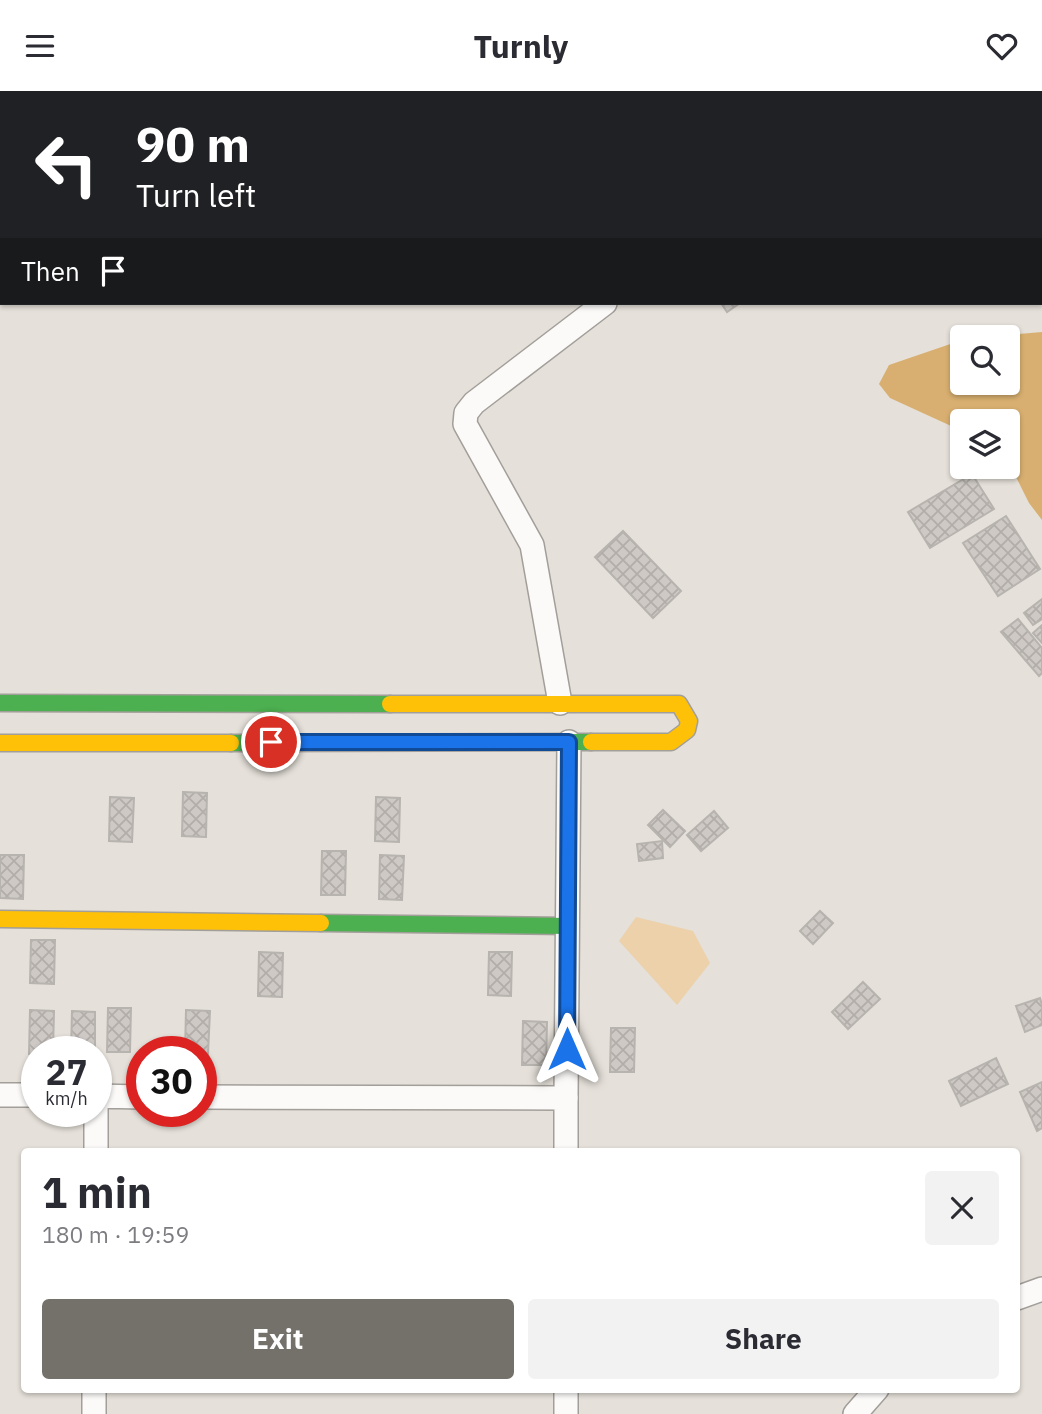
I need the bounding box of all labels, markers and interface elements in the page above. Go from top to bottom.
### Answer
text: Turnly [474,25,568,67]
icon: menu [21,27,59,65]
icon: heart [983,27,1021,65]
text: 90 m [136,112,250,175]
icon: left [21,119,112,210]
text: Turn left [136,174,256,216]
icon: arrive [94,252,132,290]
text: Then [21,254,80,288]
map controls [950,325,1020,479]
button: search [950,325,1020,395]
button: layers [950,409,1020,479]
pin [241,712,301,772]
icon: arrive [252,723,290,761]
position arrow [530,1012,604,1086]
speed limit sign: 30 [126,1036,217,1127]
text: 27 [45,1049,88,1095]
text: km/h [45,1087,88,1110]
text: 1 min [42,1165,152,1220]
button: close [925,1171,999,1245]
text: 180 m · 19:59 [42,1219,189,1249]
button: Exit [42,1299,514,1379]
button: Share [528,1299,999,1379]

